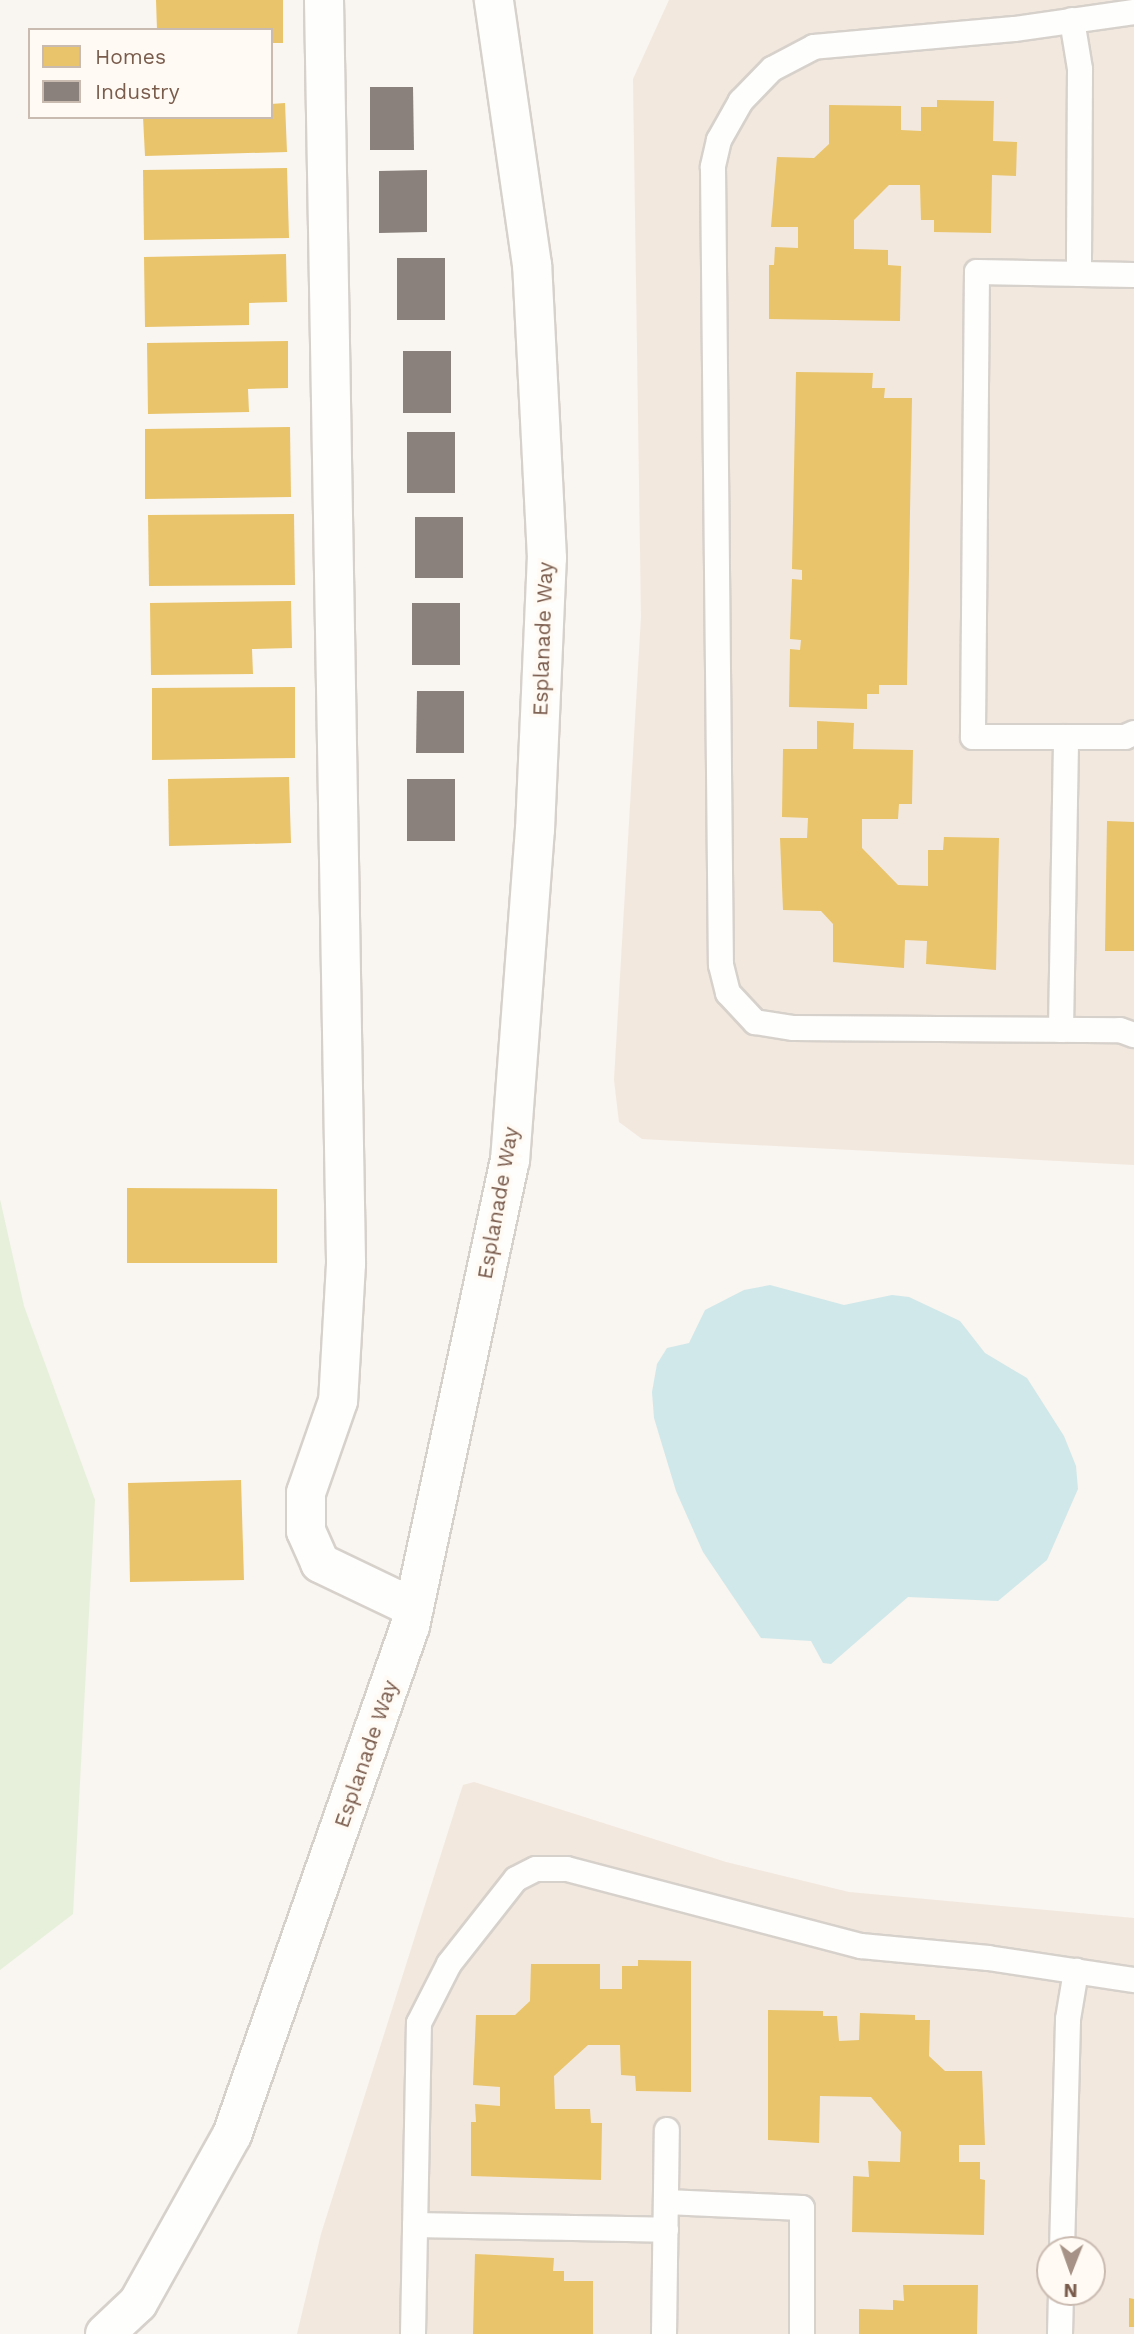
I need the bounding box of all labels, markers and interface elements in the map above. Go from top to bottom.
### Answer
legend [28,28,273,119]
text: Homes [95,44,166,69]
text: Industry [95,79,180,104]
street label: Esplanade Way [528,561,558,717]
street label: Esplanade Way [472,1125,524,1281]
street label: Esplanade Way [329,1677,403,1831]
north arrow [1036,2236,1106,2306]
text: N [1063,2279,1078,2302]

